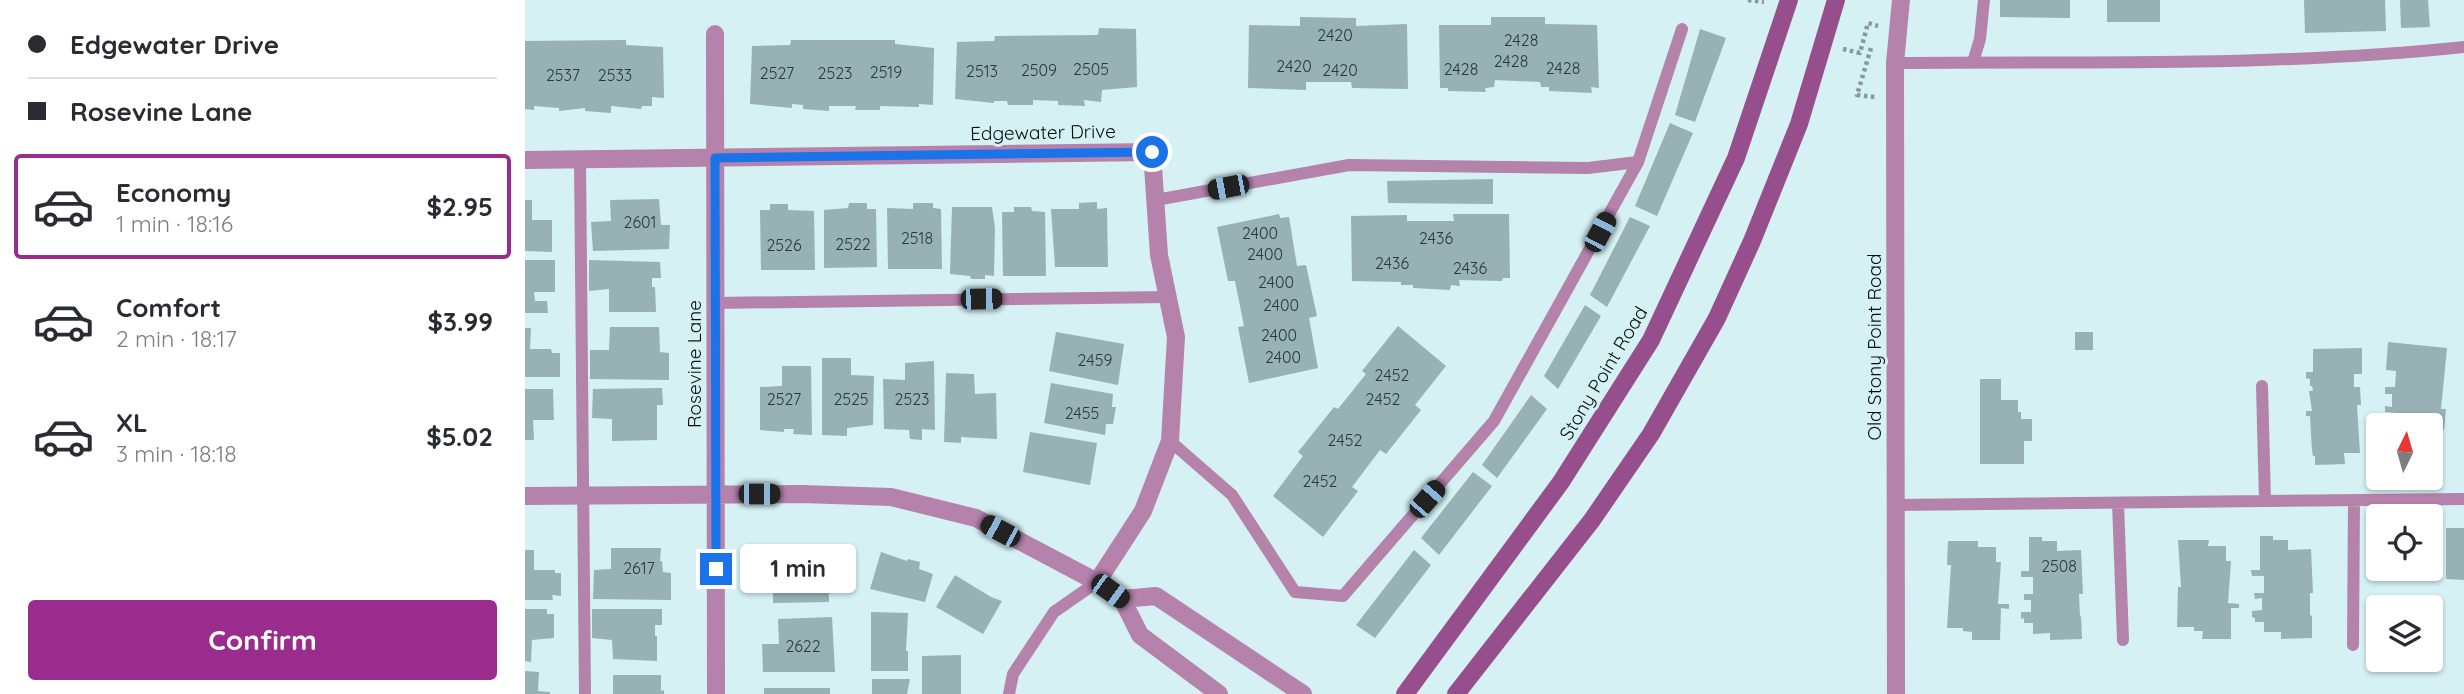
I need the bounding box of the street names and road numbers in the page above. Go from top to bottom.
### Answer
street label: Edgewater Drive [970,119,1116,145]
street label: Old Stony Point Road [1862,253,1886,441]
street label: Rosevine Lane [682,300,706,428]
street label: Stony Point Road [1554,302,1652,444]

